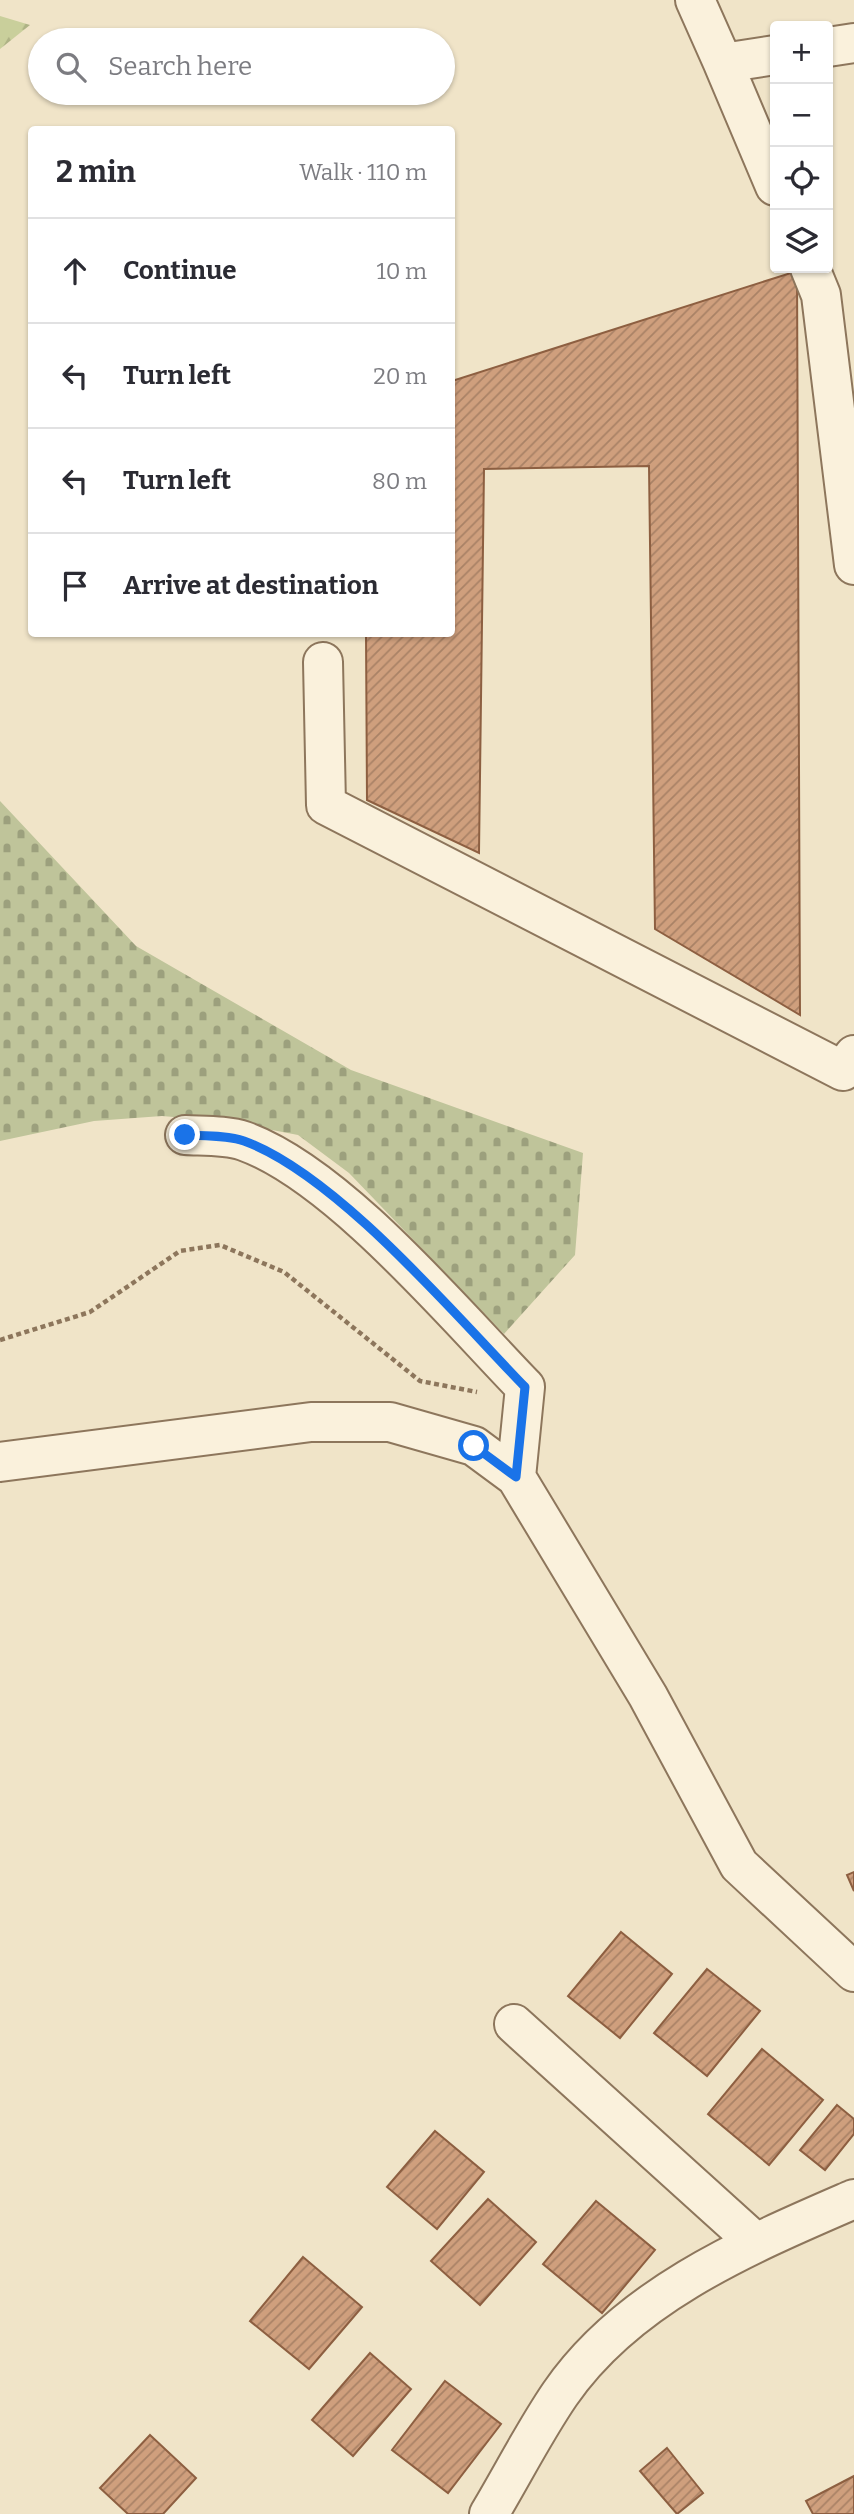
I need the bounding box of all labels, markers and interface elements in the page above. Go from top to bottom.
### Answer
map controls [770,21,833,273]
button: + [770,21,833,84]
search box [28,28,455,105]
icon: search [52,48,90,86]
text: Search here [108,51,252,82]
button: − [770,84,833,147]
button: locate [770,147,833,210]
text: 2 min [56,154,136,190]
text: Walk · 110 m [299,158,427,186]
button: layers [770,210,833,273]
icon: ahead [56,252,94,290]
text: Continue [123,255,237,286]
text: 10 m [376,257,427,285]
icon: left [56,357,94,395]
text: Turn left [123,360,231,391]
text: 20 m [373,362,427,390]
icon: left [56,462,94,500]
text: Turn left [123,465,231,496]
text: 80 m [372,467,427,495]
icon: arrive [56,567,94,605]
text: Arrive at destination [123,570,378,601]
route end [169,1119,200,1150]
route start [458,1430,489,1461]

